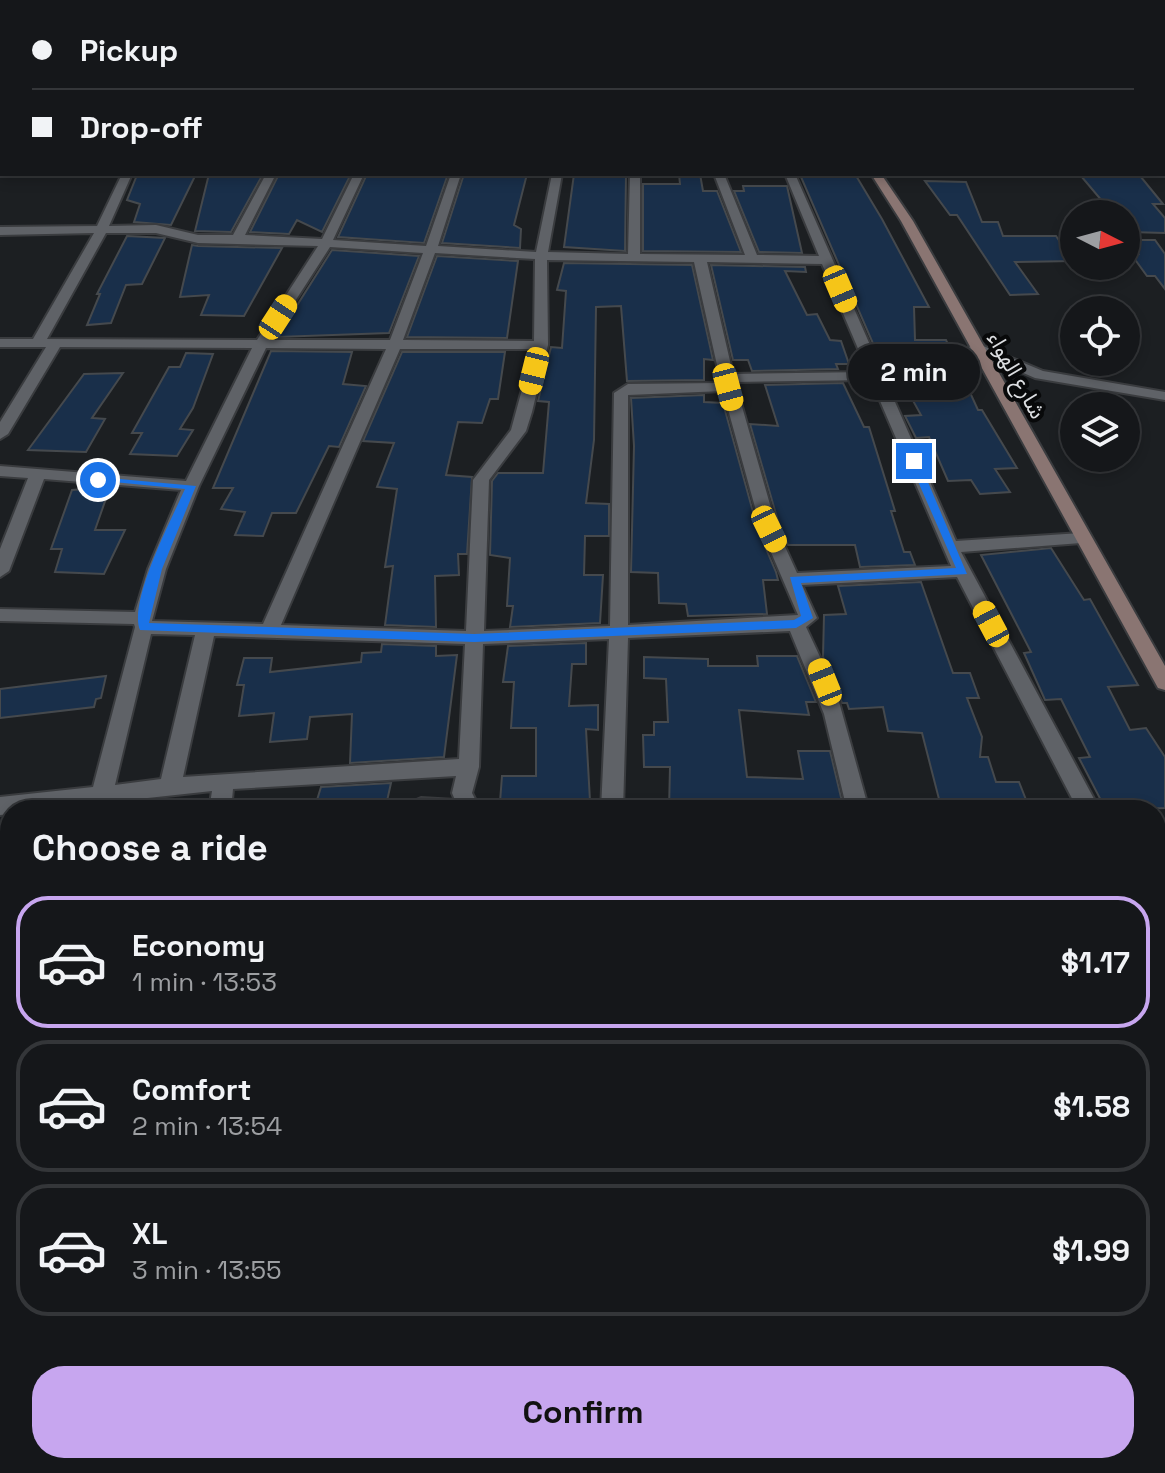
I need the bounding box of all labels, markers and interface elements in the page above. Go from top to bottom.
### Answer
text: Pickup [80,31,178,70]
text: Drop-off [80,108,203,147]
north arrow [1060,200,1140,280]
map controls [1060,200,1140,472]
car [820,262,860,316]
car [255,290,301,344]
button: locate [1060,296,1140,376]
street label: شارع الهواء [979,327,1052,425]
car [517,345,551,397]
callout: 2 min [848,345,980,401]
text: 2 min [880,355,948,389]
car [710,361,746,413]
button: layers [1060,392,1140,472]
route end [896,443,932,479]
route start [80,462,116,498]
car [748,502,790,556]
car [969,597,1013,651]
car [805,655,845,709]
text: Choose a ride [32,825,268,871]
icon: car [36,926,108,998]
text: Economy [132,926,265,965]
text: $1.17 [1061,943,1130,982]
text: 1 min · 13:53 [132,965,277,999]
icon: car [36,1070,108,1142]
text: Comfort [132,1070,251,1109]
text: $1.58 [1053,1087,1130,1126]
text: 2 min · 13:54 [132,1109,282,1143]
icon: car [36,1214,108,1286]
text: XL [132,1214,168,1253]
text: $1.99 [1052,1231,1130,1270]
text: 3 min · 13:55 [132,1253,282,1287]
button: Confirm [32,1366,1134,1458]

